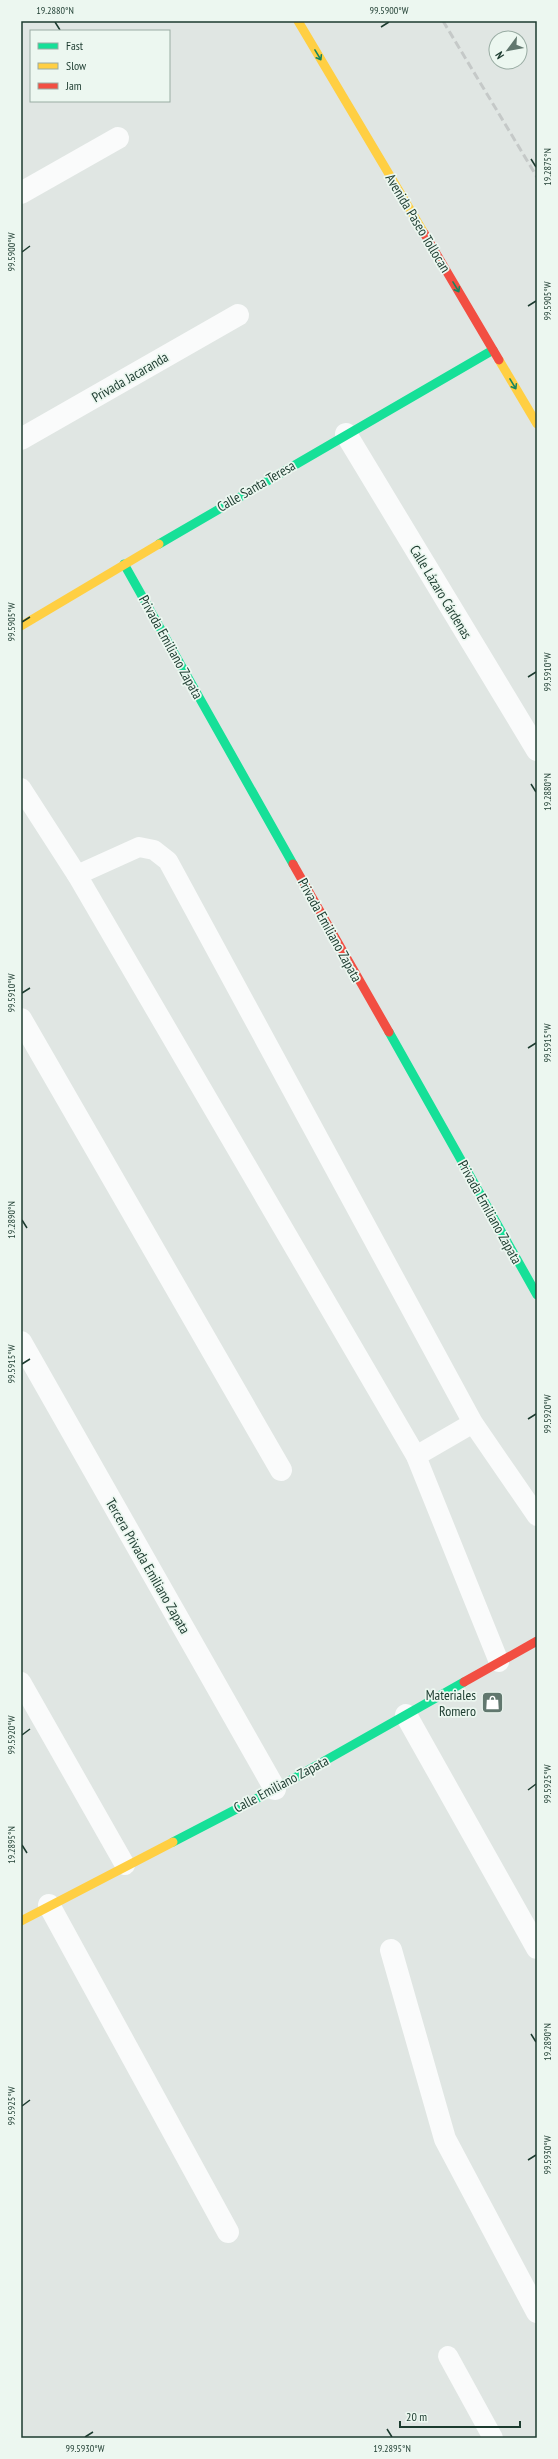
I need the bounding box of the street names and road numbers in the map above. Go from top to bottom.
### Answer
street label: Avenida Paseo Tollocan [381,170,455,276]
street label: Privada Jacaranda [89,348,171,406]
street label: Calle Santa Teresa [214,456,298,516]
street label: Calle Lázaro Cárdenas [406,542,476,642]
street label: Privada Emiliano Zapata [135,592,207,702]
street label: Privada Emiliano Zapata [294,875,366,985]
street label: Privada Emiliano Zapata [454,1157,526,1267]
street label: Tercera Privada Emiliano Zapata [102,1495,194,1637]
street label: Calle Emiliano Zapata [231,1751,331,1817]

